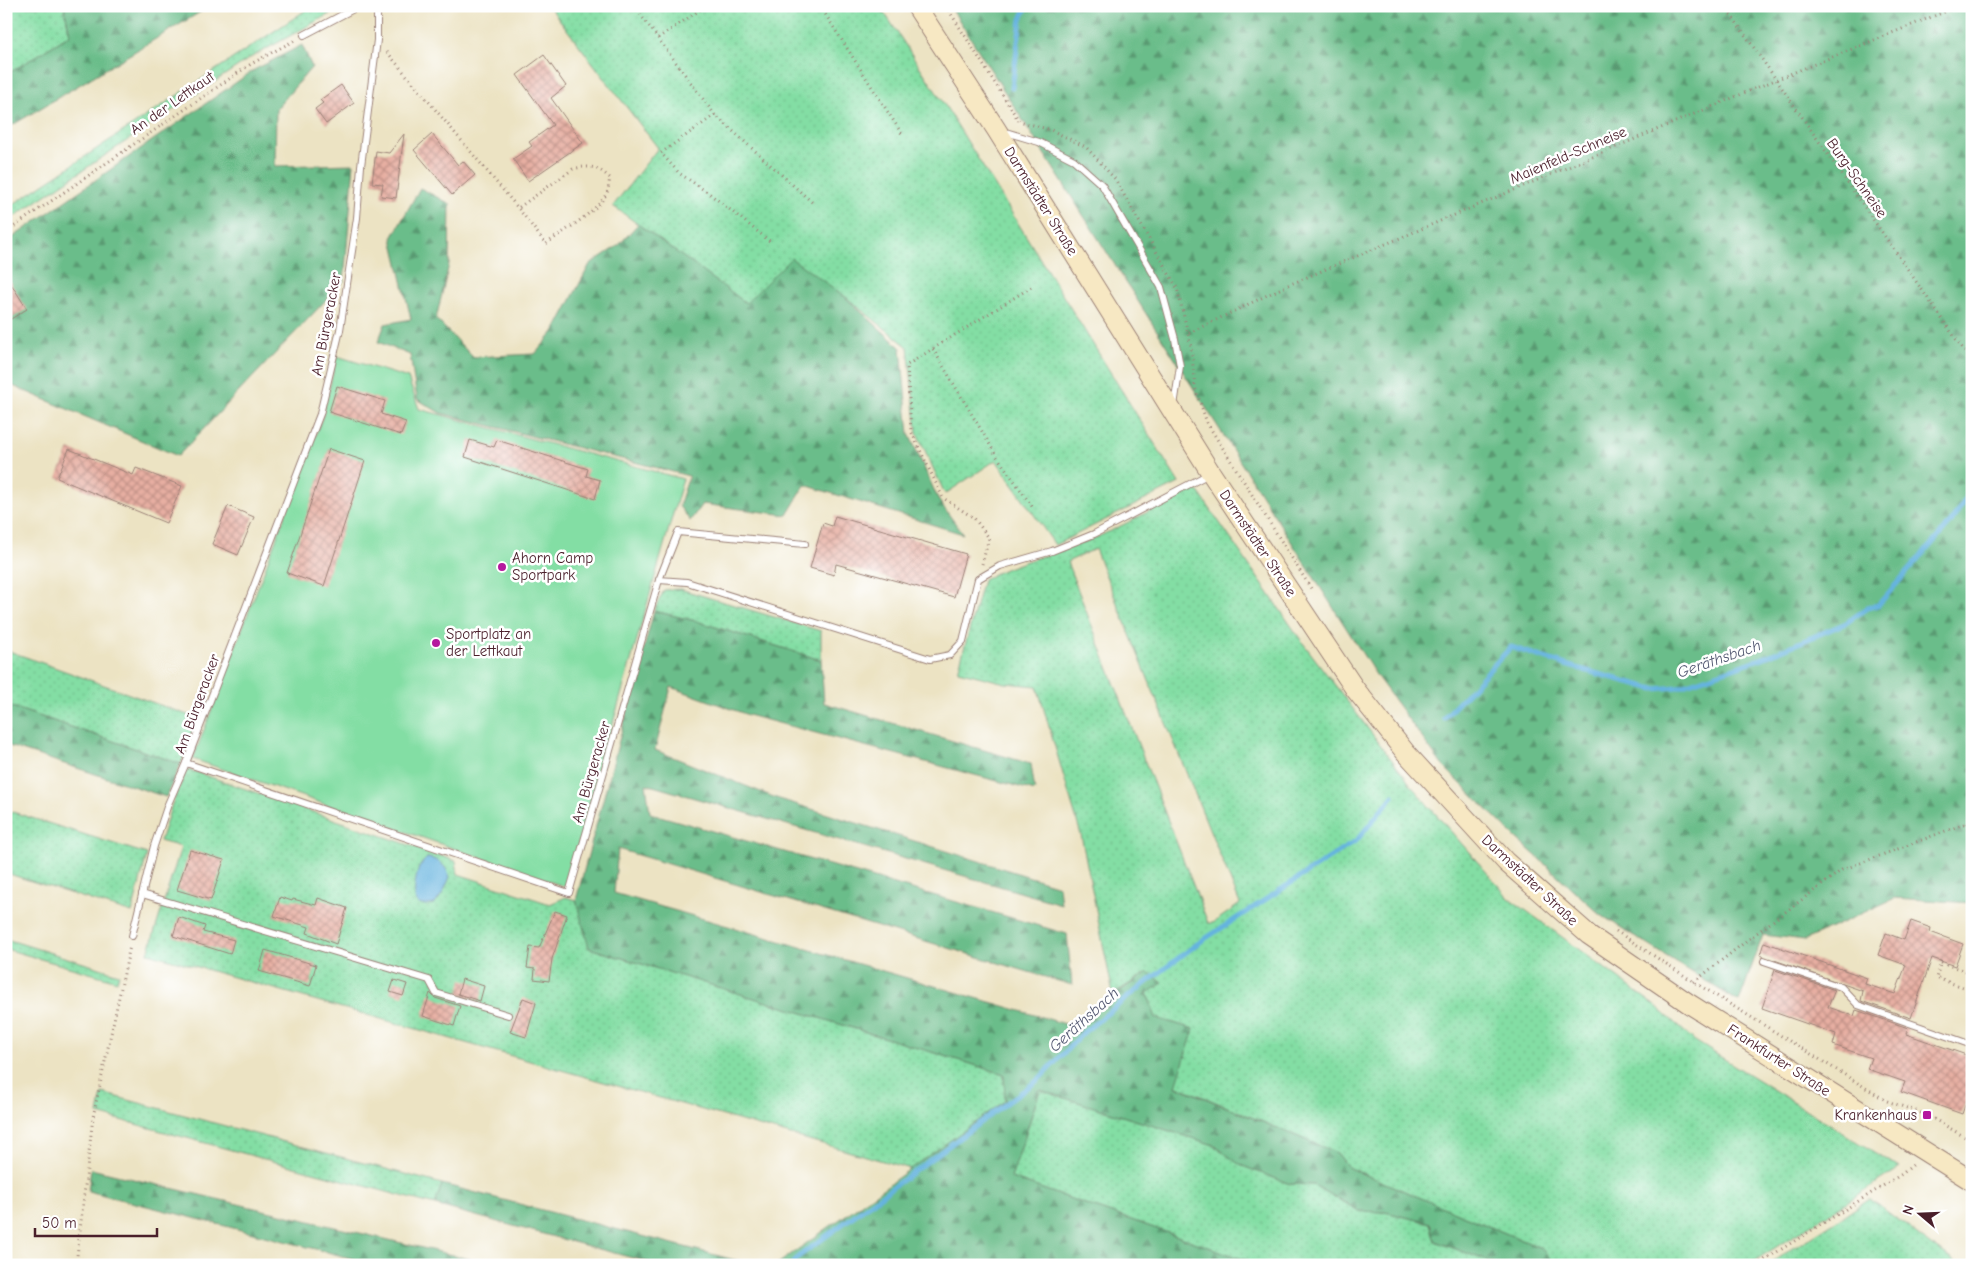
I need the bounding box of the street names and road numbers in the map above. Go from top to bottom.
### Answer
street label: An der Lettkaut [127,67,218,139]
street label: Maienfeld-Schneise [1507,122,1629,188]
street label: Burg-Schneise [1823,135,1891,222]
street label: Darmstädter Straße [1000,143,1082,259]
street label: Am Bürgeracker [307,271,345,377]
street label: Darmstädter Straße [1216,486,1301,600]
street label: Am Bürgeracker [171,651,223,756]
street label: Am Bürgeracker [568,719,614,825]
street label: Darmstädter Straße [1478,831,1582,930]
street label: Frankfurter Straße [1724,1020,1834,1100]

